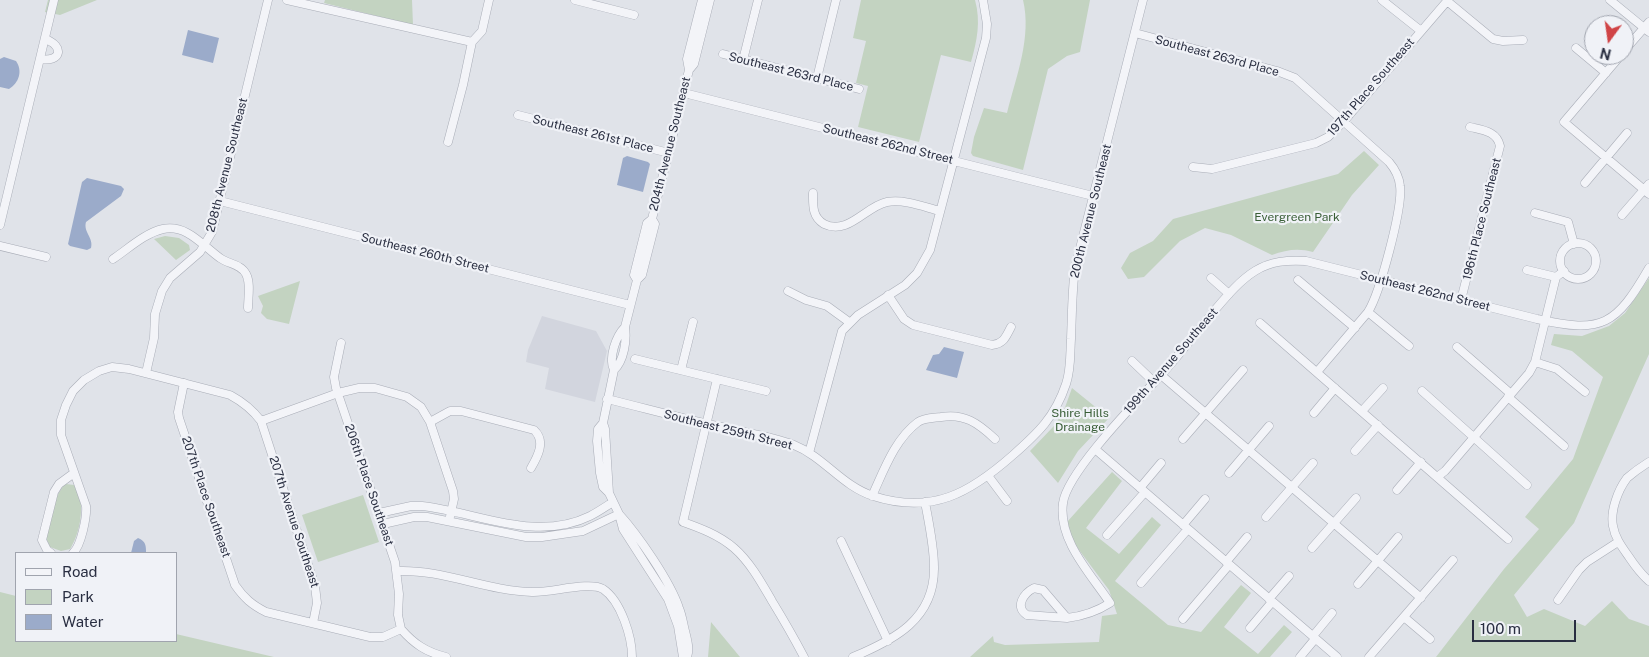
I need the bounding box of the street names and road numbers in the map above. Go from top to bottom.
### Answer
street label: Southeast 263rd Place [1153,32,1281,80]
street label: 197th Place Southeast [1325,35,1417,139]
street label: Southeast 263rd Place [727,50,855,94]
street label: 204th Avenue Southeast [646,75,694,213]
street label: 208th Avenue Southeast [203,96,251,234]
street label: Southeast 261st Place [531,112,655,156]
street label: Southeast 262nd Street [821,121,955,167]
street label: 200th Avenue Southeast [1067,142,1115,280]
street label: 196th Place Southeast [1460,156,1504,282]
street label: Southeast 260th Street [359,230,491,276]
street label: Southeast 262nd Street [1358,268,1492,314]
street label: 199th Avenue Southeast [1121,305,1221,417]
street label: Southeast 259th Street [662,407,794,453]
street label: 206th Place Southeast [341,422,397,548]
street label: 207th Place Southeast [178,434,234,560]
street label: 207th Avenue Southeast [266,454,322,590]

